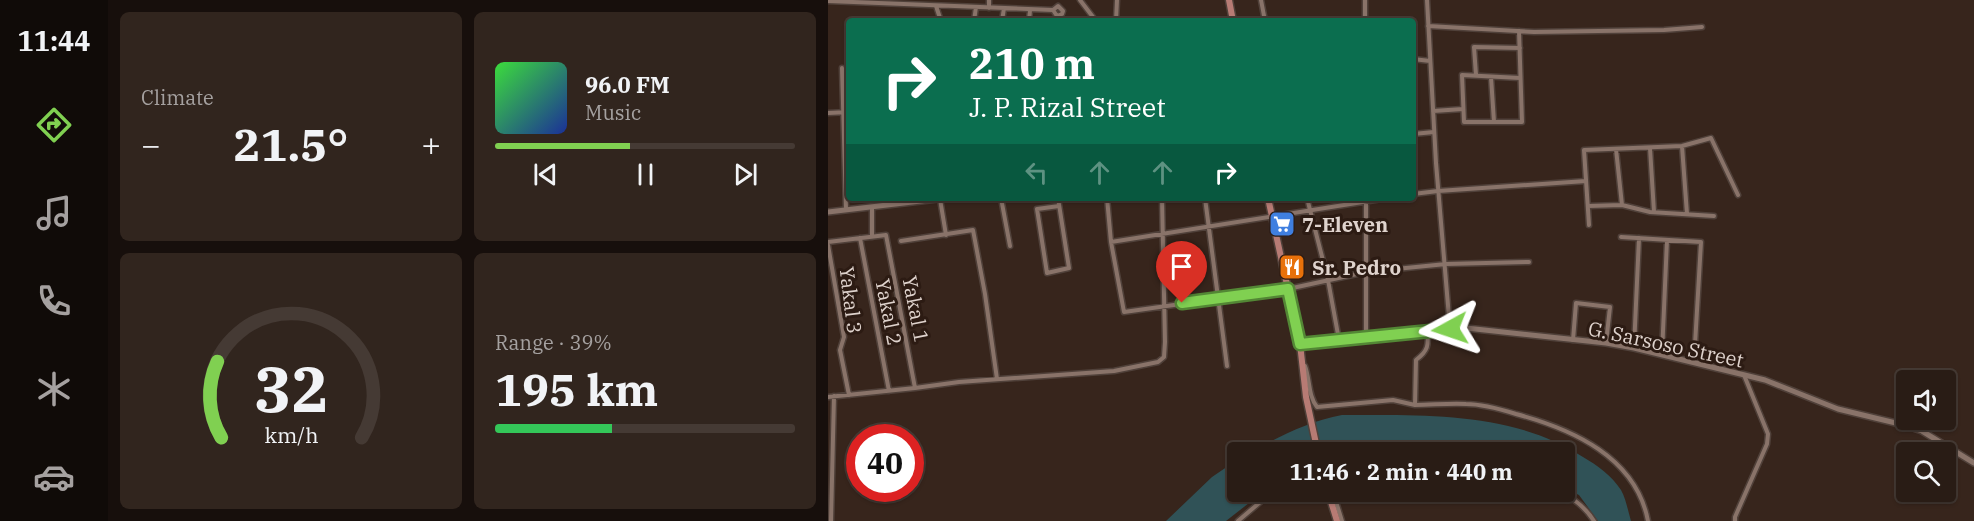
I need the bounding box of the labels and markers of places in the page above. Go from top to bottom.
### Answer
supermarket icon: 7-Eleven [1267,209,1297,239]
place label: 7-Eleven [1302,211,1388,238]
pin [1156,241,1207,303]
restaurant icon: Sr. Pedro [1277,252,1307,282]
place label: Sr. Pedro [1312,254,1401,281]

